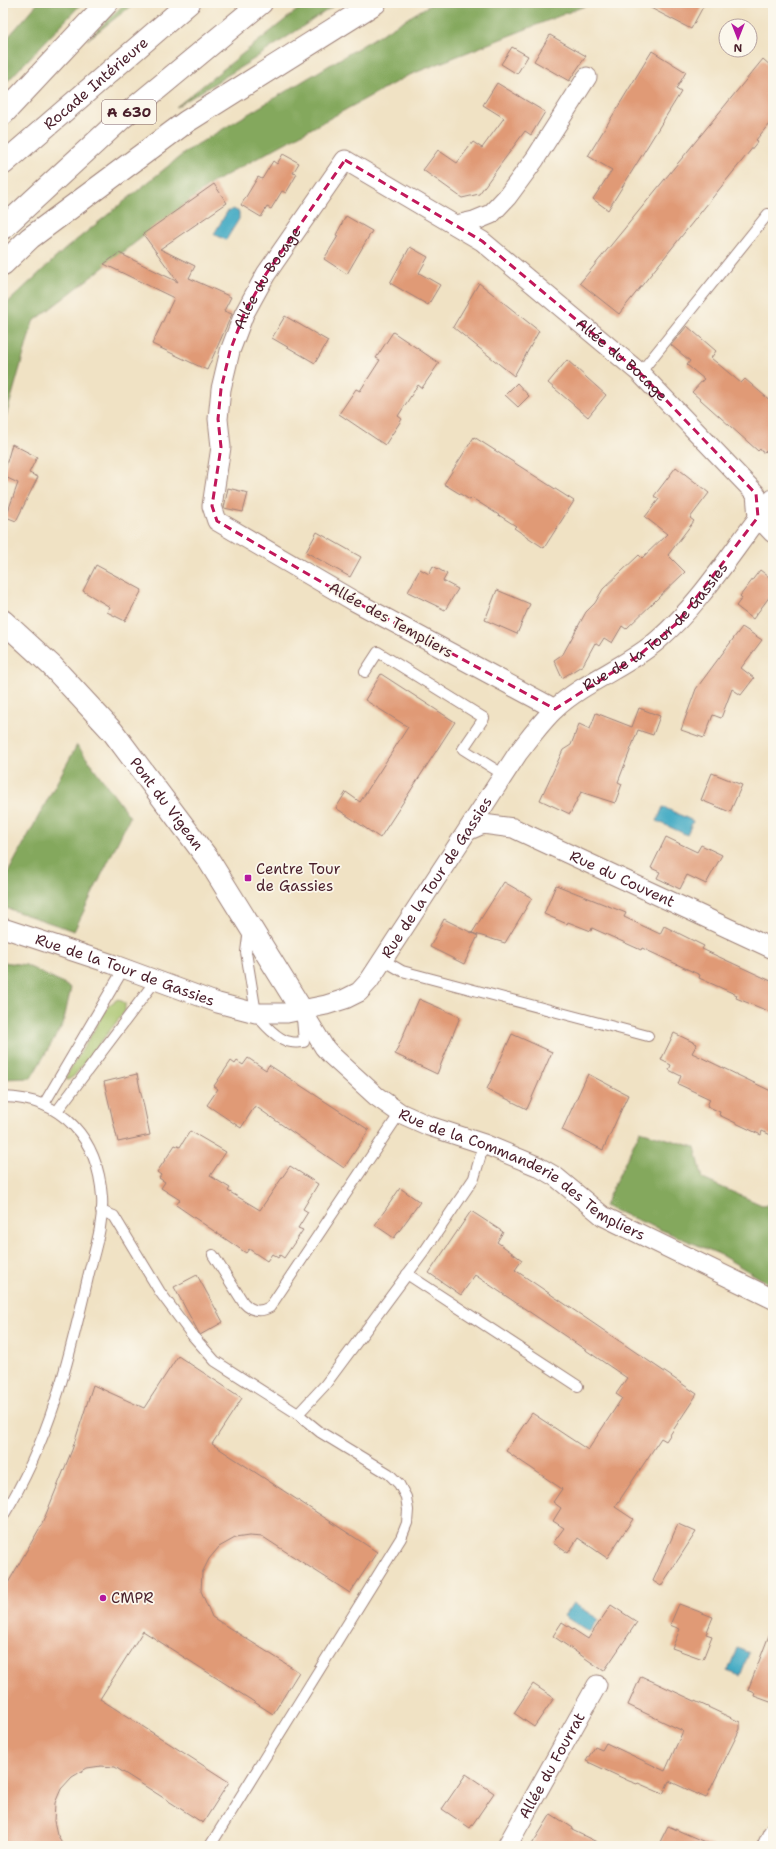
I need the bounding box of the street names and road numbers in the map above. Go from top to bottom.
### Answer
street label: Rocade Intérieure [40,33,152,134]
road number: A 630 [102,100,156,124]
street label: Allée du Bocage [229,223,306,332]
street label: Allée du Bocage [571,313,672,406]
street label: Rue de la Tour de Gassies [579,558,733,696]
street label: Allée des Templiers [325,577,457,663]
street label: Pont du Vigean [125,753,208,854]
street label: Rue de la Tour de Gassies [377,793,497,962]
street label: Rue du Couvent [566,846,678,912]
street label: Rue de la Tour de Gassies [33,929,218,1011]
street label: Rue de la Commanderie des Templiers [396,1104,648,1245]
street label: Allée du Fourrat [514,1709,590,1822]

